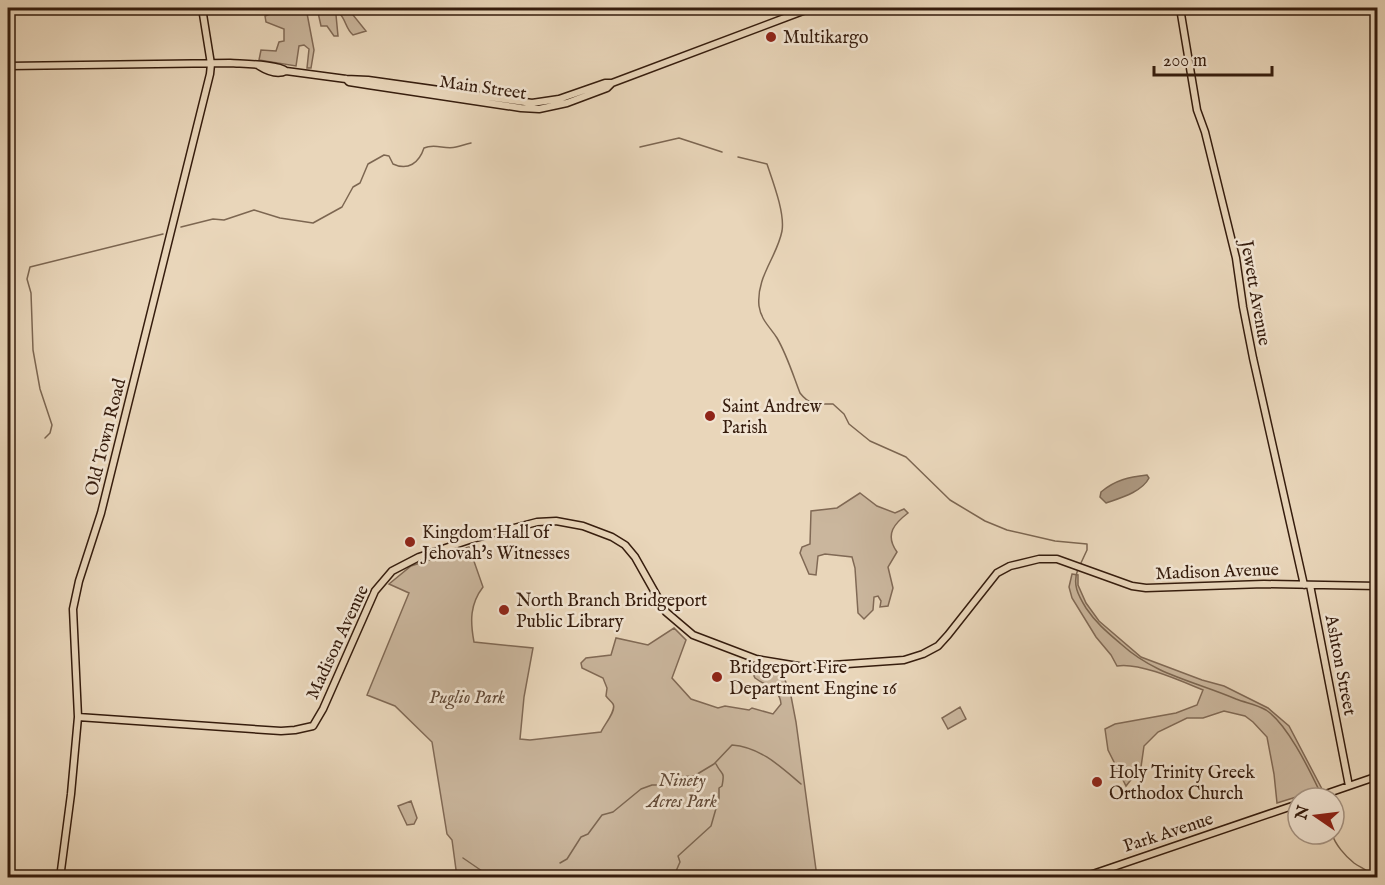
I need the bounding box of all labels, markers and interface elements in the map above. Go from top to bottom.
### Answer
place label: Multikargo [783,27,869,50]
marker: Multikargo [764,30,778,44]
scale bar [1154,39,1272,77]
text: 200 m [1163,50,1207,73]
street label: Main Street [438,71,528,106]
street label: Jewett Avenue [1234,237,1275,348]
street label: Old Town Road [81,376,132,499]
place label: Saint Andrew Parish [722,396,823,440]
marker: Saint Andrew Parish [703,409,717,423]
place label: Kingdom Hall of Jehovah's Witnesses [420,522,570,566]
marker: Kingdom Hall of Jehovah's Witnesses [403,535,417,549]
street label: Madison Avenue [1155,559,1279,586]
street label: Madison Avenue [302,582,375,704]
place label: North Branch Bridgeport Public Library [516,590,707,634]
marker: North Branch Bridgeport Public Library [497,603,511,617]
street label: Ashton Street [1318,612,1361,718]
place label: Bridgeport Fire Department Engine 16 [729,657,897,701]
marker: Bridgeport Fire Department Engine 16 [710,670,724,684]
park label: Puglio Park [429,687,505,710]
place label: Holy Trinity Greek Orthodox Church [1109,762,1255,806]
park label: Ninety Acres Park [645,770,717,814]
marker: Holy Trinity Greek Orthodox Church [1090,775,1104,789]
north arrow [1286,786,1346,846]
text: N [1292,804,1315,823]
street label: Park Avenue [1121,808,1216,859]

